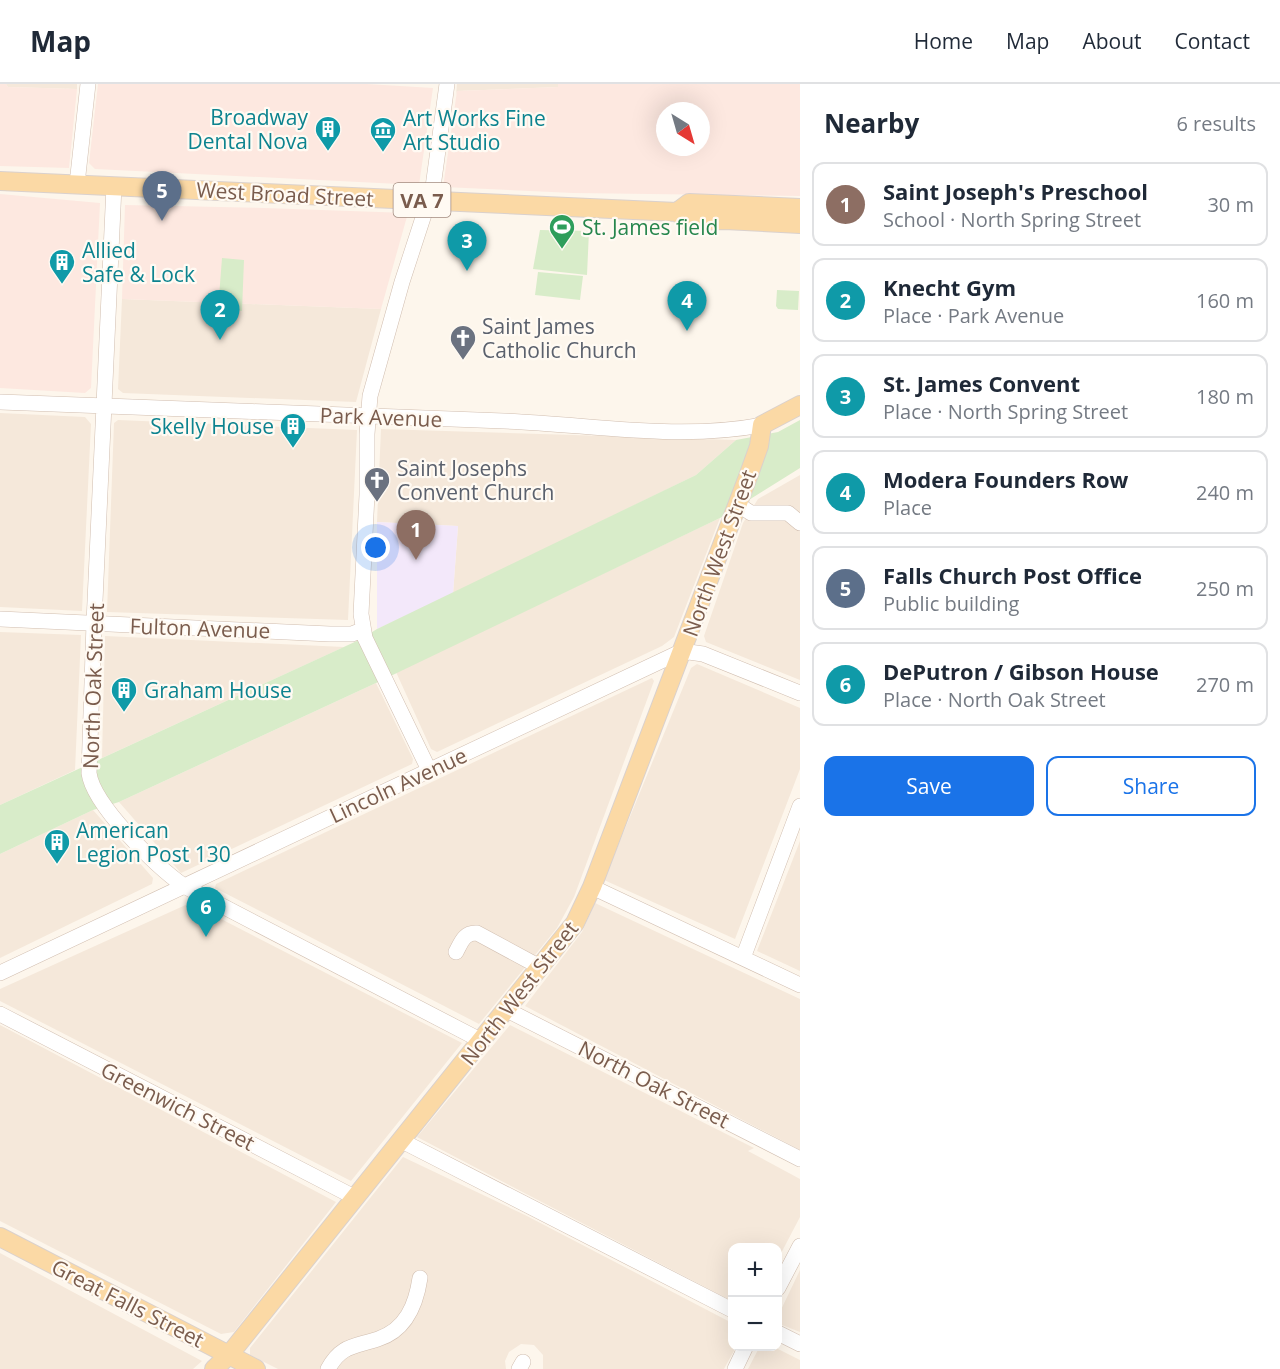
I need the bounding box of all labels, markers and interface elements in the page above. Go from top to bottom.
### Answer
text: Map [30,22,91,60]
text: Home [914,27,973,55]
text: Map [1006,27,1049,55]
text: About [1082,27,1142,55]
text: Contact [1175,27,1250,55]
north arrow [656,102,710,156]
place label: Broadway Dental Nova [188,103,308,155]
place label: Art Works Fine Art Studio [403,104,546,156]
text: Nearby [824,105,919,141]
text: 6 results [1176,110,1256,137]
building icon: Broadway Dental Nova [313,114,343,152]
museum icon: Art Works Fine Art Studio [368,115,398,153]
pin: 5 [142,172,182,221]
street label: West Broad Street [196,175,374,213]
text: Saint Joseph's Preschool [883,176,1148,206]
road number: VA 7 [394,183,450,217]
text: 1 [840,191,851,218]
text: 30 m [1207,191,1254,218]
text: School · North Spring Street [883,206,1141,233]
sports icon: St. James field [547,212,577,250]
place label: St. James field [582,213,718,241]
pin: 3 [448,222,486,271]
place label: Allied Safe & Lock [82,236,195,288]
building icon: Allied Safe & Lock [47,247,77,285]
text: Knecht Gym [883,272,1016,302]
pin: 4 [668,282,706,331]
text: 2 [840,287,851,314]
text: 160 m [1196,287,1254,314]
pin: 2 [200,290,240,340]
text: Place · Park Avenue [883,302,1064,329]
place label: Saint James Catholic Church [482,312,637,364]
church icon: Saint James Catholic Church [448,323,478,361]
text: St. James Convent [883,368,1080,398]
text: 3 [840,383,851,410]
text: 180 m [1196,383,1254,410]
text: Place · North Spring Street [883,398,1128,425]
street label: Park Avenue [319,401,443,433]
building icon: Skelly House [278,411,308,449]
place label: Skelly House [150,412,274,440]
place label: Saint Josephs Convent Church [397,454,554,506]
text: Modera Founders Row [883,464,1128,494]
church icon: Saint Josephs Convent Church [362,465,392,503]
street label: North West Street [676,466,762,640]
text: 4 [840,479,851,506]
text: 240 m [1196,479,1254,506]
text: Place [883,494,932,521]
pin: 1 [396,510,436,560]
your location [361,533,390,562]
text: Falls Church Post Office [883,560,1142,590]
text: 5 [840,575,851,602]
text: 250 m [1196,575,1254,602]
text: Public building [883,590,1019,617]
street label: North Oak Street [76,603,110,769]
street label: Fulton Avenue [129,612,271,644]
text: DePutron / Gibson House [883,656,1159,686]
text: 6 [840,671,851,698]
text: 270 m [1196,671,1254,698]
building icon: Graham House [109,675,139,713]
place label: Graham House [144,676,292,704]
text: Place · North Oak Street [883,686,1106,713]
street label: Lincoln Avenue [325,741,471,829]
button: Save [824,756,1034,816]
button: Share [1046,756,1256,816]
place label: American Legion Post 130 [76,816,231,868]
building icon: American Legion Post 130 [42,827,72,865]
pin: 6 [186,888,226,937]
street label: North West Street [454,915,584,1071]
street label: North Oak Street [574,1034,734,1134]
street label: Greenwich Street [96,1055,260,1157]
map controls [728,1243,782,1351]
button: + [728,1243,782,1297]
street label: Great Falls Street [47,1253,209,1353]
button: − [728,1297,782,1351]

